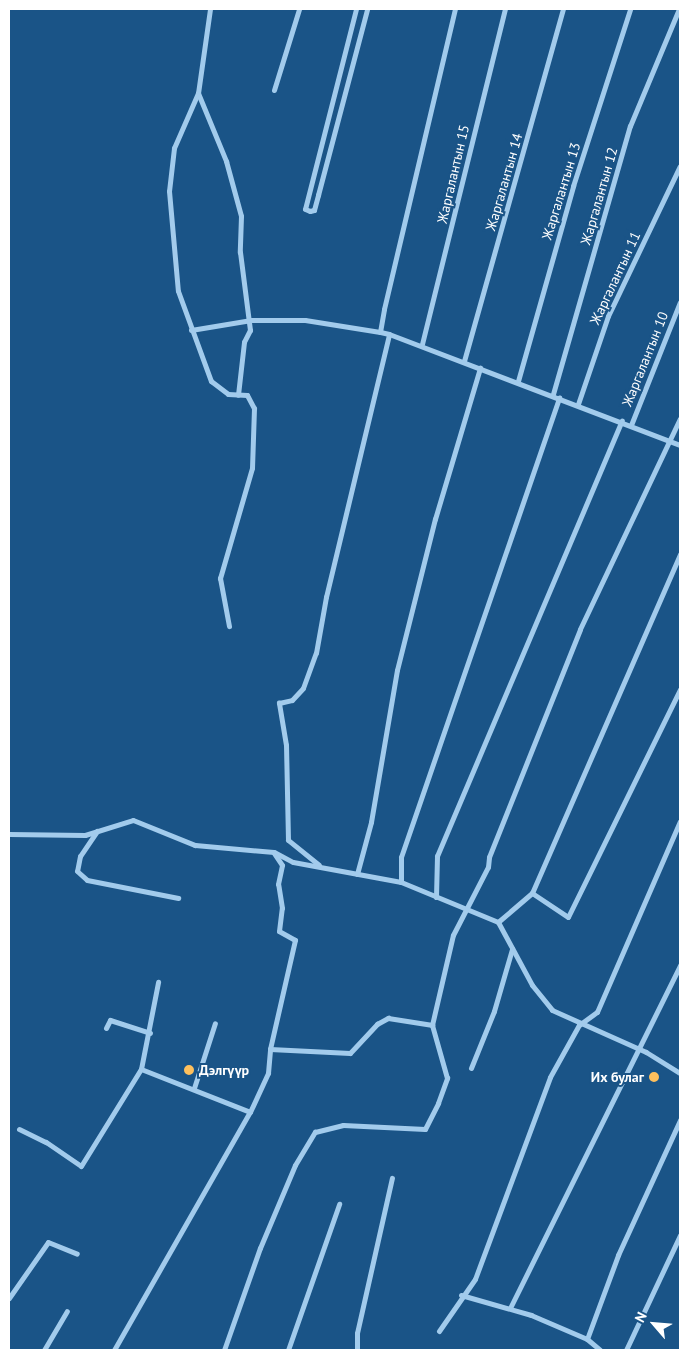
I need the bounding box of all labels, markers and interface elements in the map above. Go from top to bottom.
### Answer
street label: Жаргалантын 15 [433,123,473,225]
street label: Жаргалантын 14 [482,131,526,233]
street label: Жаргалантын 13 [538,140,584,242]
street label: Жаргалантын 12 [577,145,621,247]
street label: Жаргалантын 11 [586,229,644,327]
street label: Жаргалантын 10 [618,309,672,409]
place label: Дэлгүүр [199,1062,249,1078]
marker: Дэлгүүр [183,1064,195,1076]
place label: Их булаг [591,1069,644,1085]
marker: Их булаг [648,1071,660,1083]
north arrow [629,1299,679,1349]
text: N [631,1309,651,1325]

